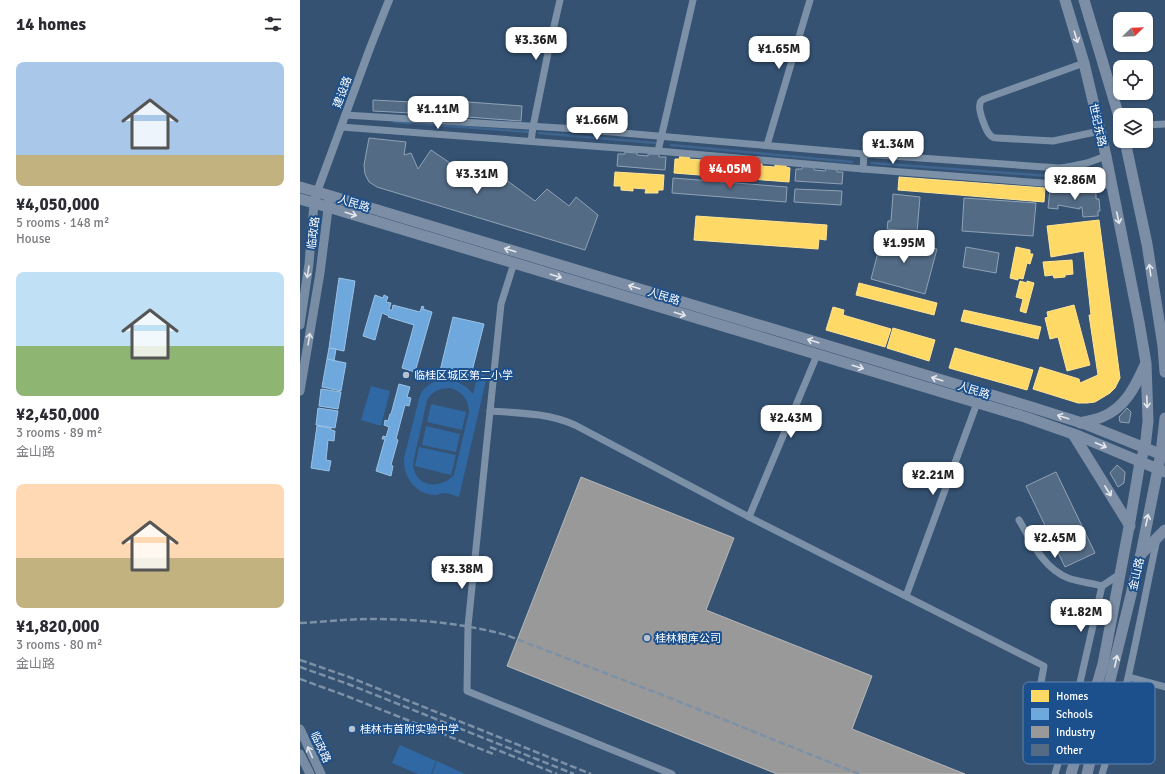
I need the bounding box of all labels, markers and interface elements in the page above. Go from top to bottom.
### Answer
north arrow [1113,12,1153,52]
map controls [1113,12,1153,148]
icon: filters [262,13,284,35]
text: 14 homes [16,14,86,35]
pin: ¥3.36M [503,27,569,61]
one-way arrow [1073,31,1080,44]
text: ¥3.36M [515,32,557,48]
pin: ¥1.65M [746,36,812,70]
text: ¥1.65M [758,41,800,57]
button: locate [1113,60,1153,100]
street label: 建设路 [331,74,354,110]
icon: home [114,88,186,160]
pin: ¥1.11M [405,96,471,130]
text: ¥1.11M [417,101,459,117]
street label: 世纪东路 [1086,102,1109,148]
pin: ¥1.66M [564,107,630,141]
button: layers [1113,108,1153,148]
text: ¥1.66M [576,112,618,128]
pin: ¥1.34M [860,131,926,165]
text: ¥1.34M [872,136,914,152]
pin: ¥4.05M [697,156,763,190]
pin: ¥3.31M [444,161,510,195]
text: ¥4.05M [709,161,751,177]
text: ¥3.31M [456,166,498,182]
pin: ¥2.86M [1042,167,1108,201]
text: ¥2.86M [1054,172,1096,188]
street label: 人民路 [336,192,372,215]
text: ¥4,050,000 [16,194,99,215]
one-way arrow [344,211,357,218]
one-way arrow [1114,212,1122,225]
text: 5 rooms · 148 m² [16,215,109,231]
street label: 临政路 [305,216,322,250]
pin: ¥1.95M [871,230,937,264]
text: House [16,231,51,247]
text: ¥1.95M [883,235,925,251]
one-way arrow [504,246,517,253]
one-way arrow [1146,264,1154,277]
one-way arrow [304,265,312,278]
one-way arrow [549,273,562,280]
one-way arrow [628,283,641,290]
street label: 人民路 [646,285,682,308]
icon: home [114,298,186,370]
one-way arrow [674,310,686,318]
one-way arrow [305,333,313,346]
one-way arrow [806,337,819,344]
one-way arrow [852,364,865,371]
place label: 临桂区城区第二小学 [414,369,513,382]
marker: 临桂区城区第二小学 [401,370,411,380]
one-way arrow [931,375,944,382]
street label: 人民路 [956,379,992,402]
one-way arrow [1143,395,1151,408]
text: ¥2,450,000 [16,404,99,425]
pin: ¥2.43M [758,405,824,439]
text: ¥2.43M [770,410,812,426]
one-way arrow [1057,413,1070,420]
text: 3 rooms · 89 m² [16,425,102,441]
one-way arrow [1094,442,1106,450]
text: 金山路 [16,444,55,460]
pin: ¥2.21M [900,462,966,496]
text: ¥2.21M [912,467,954,483]
one-way arrow [1104,485,1112,496]
icon: home [114,510,186,582]
one-way arrow [1144,514,1152,527]
pin: ¥2.45M [1022,525,1088,559]
text: ¥2.45M [1034,530,1076,546]
pin: ¥3.38M [429,556,495,590]
street label: 金山路 [1126,557,1147,592]
text: ¥3.38M [441,561,483,577]
pin: ¥1.82M [1048,599,1114,633]
text: ¥1.82M [1060,604,1102,620]
text: ¥1,820,000 [16,616,99,637]
place label: 桂林粮库公司 [655,632,721,645]
marker: 桂林粮库公司 [642,633,652,643]
text: 3 rooms · 80 m² [16,637,102,653]
one-way arrow [1112,655,1120,668]
text: 金山路 [16,656,55,672]
legend [1023,682,1155,764]
text: Homes [1056,690,1088,703]
text: Schools [1056,708,1093,721]
place label: 桂林市首附实验中学 [360,723,459,736]
marker: 桂林市首附实验中学 [347,724,357,734]
text: Industry [1056,726,1096,739]
street label: 临政路 [308,730,333,765]
text: Other [1056,744,1083,757]
one-way arrow [305,746,313,758]

